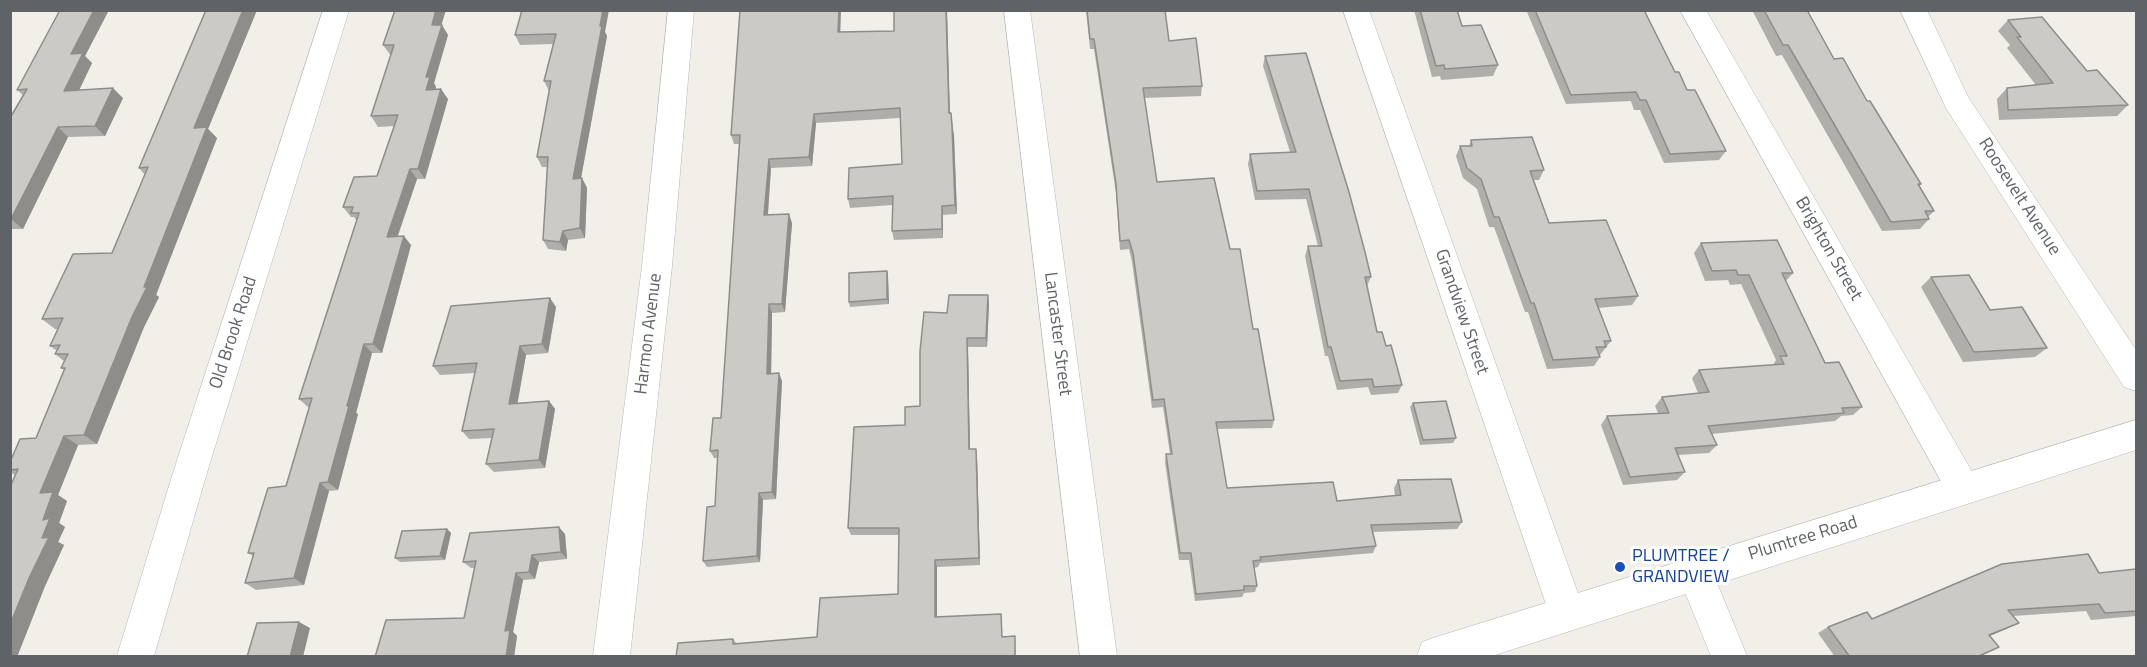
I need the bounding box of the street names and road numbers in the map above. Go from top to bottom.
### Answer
street label: Roosevelt Avenue [1973,134,2065,260]
street label: Brighton Street [1790,193,1866,305]
street label: Grandview Street [1429,246,1493,378]
street label: Lancaster Street [1039,271,1075,397]
street label: Harmon Avenue [631,272,667,396]
street label: Old Brook Road [206,274,262,392]
street label: Plumtree Road [1746,512,1860,566]

